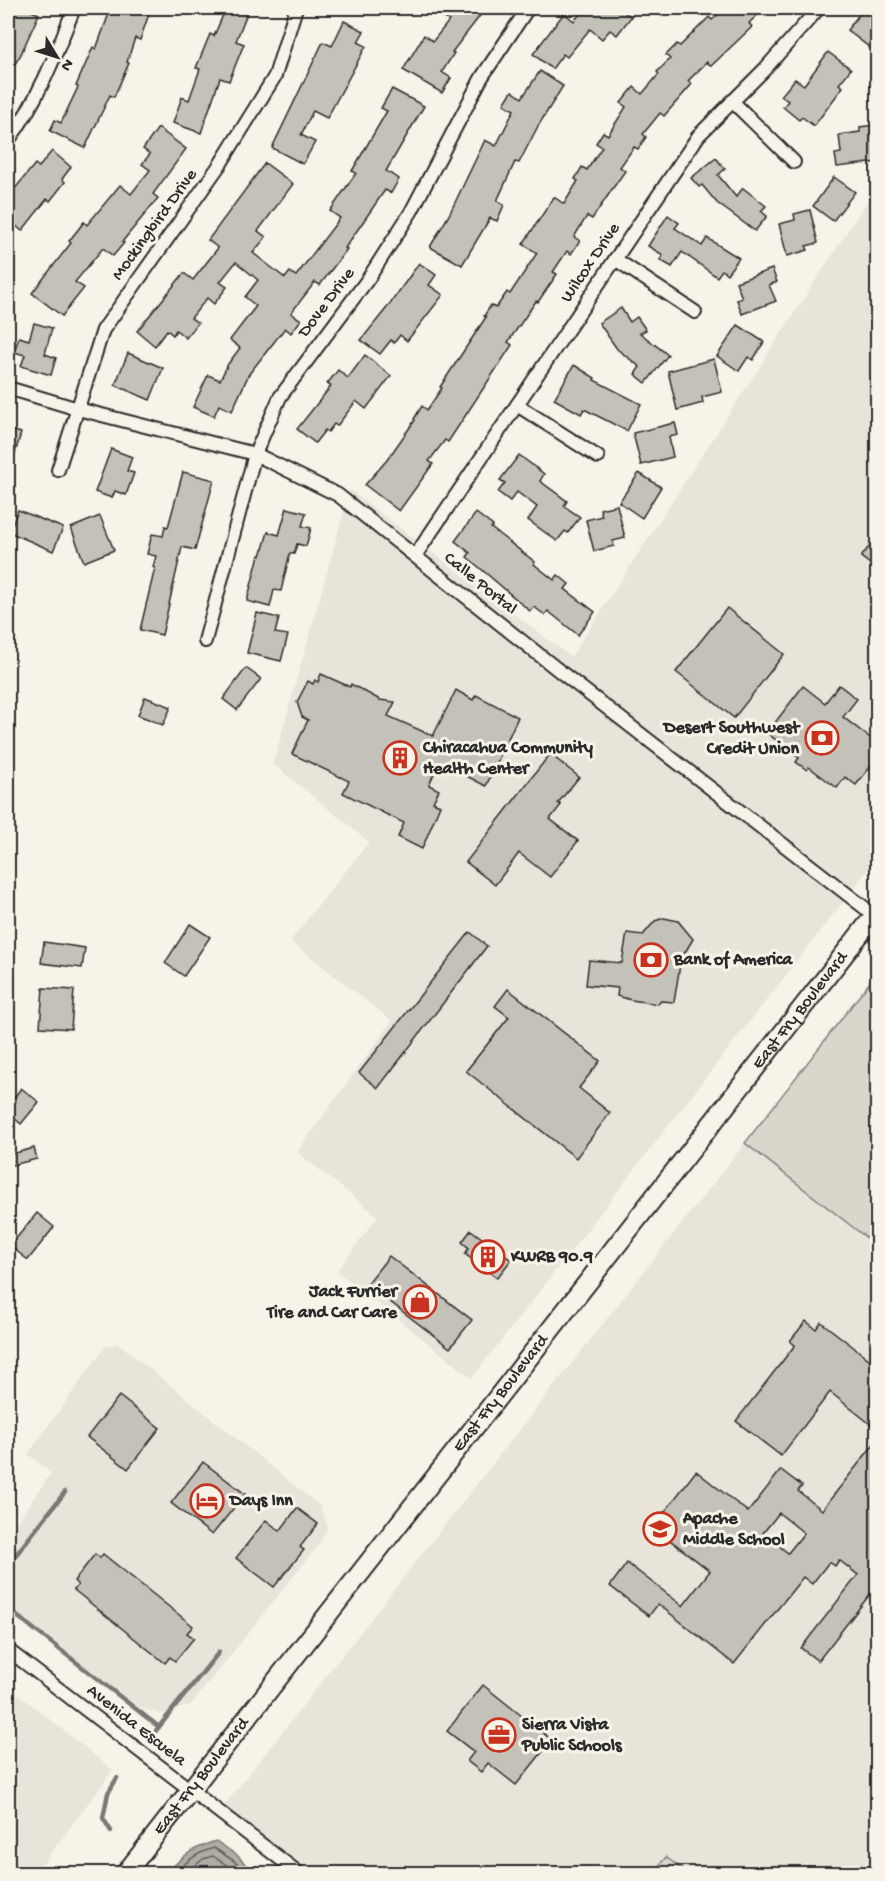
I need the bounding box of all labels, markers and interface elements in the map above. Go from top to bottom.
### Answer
north arrow [27,27,87,87]
text: N [55,54,77,74]
street label: Mockingbird Drive [108,165,203,285]
street label: Wilcox Drive [557,219,626,307]
street label: Dove Drive [293,263,360,343]
street label: Calle Portal [439,548,521,620]
place label: Desert Southwest Credit Union [662,718,801,760]
bank icon: Desert Southwest Credit Union [804,720,840,756]
place label: Chiracahua Community Health Center [422,738,593,780]
building icon: Chiracahua Community Health Center [382,740,418,776]
bank icon: Bank of America [633,942,669,978]
street label: East Fry Boulevard [748,947,853,1074]
place label: Bank of America [673,950,793,971]
building icon: KWRB 90.9 [470,1239,506,1275]
place label: KWRB 90.9 [510,1247,593,1268]
place label: Jack Furrier Tire and Car Care [265,1282,400,1324]
shop icon: Jack Furrier Tire and Car Care [402,1284,438,1320]
street label: East Fry Boulevard [448,1329,554,1456]
hotel icon: Days Inn [189,1483,225,1519]
place label: Days Inn [228,1491,293,1512]
place label: Apache Middle School [682,1509,785,1551]
school or university icon: Apache Middle School [642,1511,678,1547]
street label: Avenida Escuela [82,1681,191,1772]
street label: East Fry Boulevard [149,1712,255,1839]
place label: Sierra Vista Public Schools [521,1715,623,1757]
office icon: Sierra Vista Public Schools [481,1717,517,1753]

